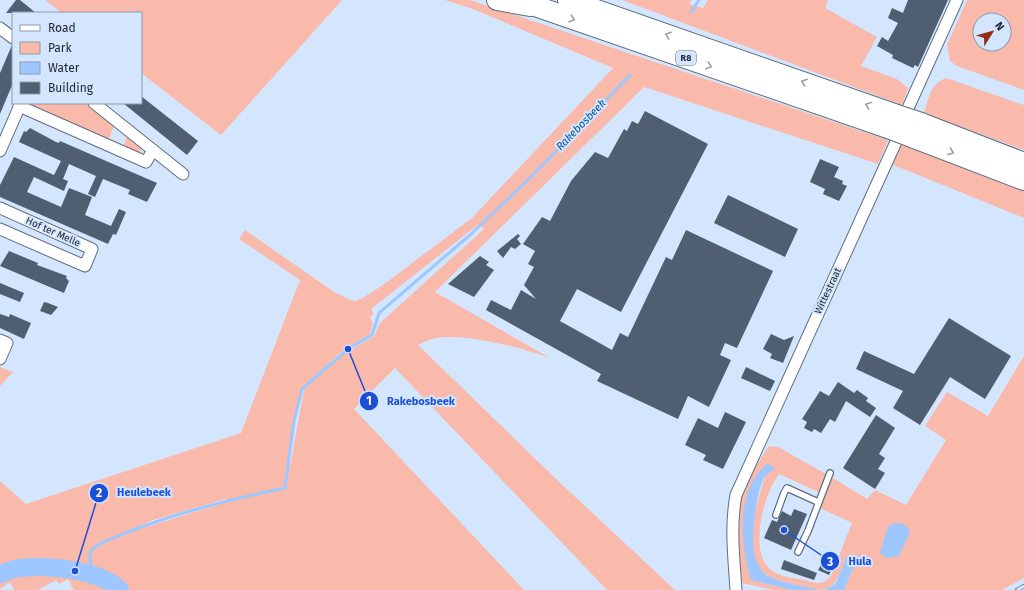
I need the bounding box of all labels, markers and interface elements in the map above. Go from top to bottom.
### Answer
legend [12,12,142,104]
north arrow [972,12,1012,52]
one-way arrow [569,15,576,23]
text: N [992,19,1007,33]
text: Road [48,21,76,35]
one-way arrow [665,31,672,40]
text: Park [48,41,72,55]
road number: R8 [676,51,696,65]
text: Water [48,61,80,75]
one-way arrow [705,61,712,70]
one-way arrow [801,79,808,87]
text: Building [48,81,94,95]
water label: Rakebosbeek [553,97,609,153]
one-way arrow [864,101,871,109]
one-way arrow [947,147,954,155]
street label: Hof ter Melle [24,215,82,249]
street label: Wittestraat [812,266,844,316]
callout: Rakebosbeek [359,389,463,412]
text: 1 [366,394,372,408]
text: Rakebosbeek [387,395,456,408]
callout: Heulebeek [89,481,179,504]
text: 2 [96,486,102,500]
text: Heulebeek [117,486,172,499]
callout: Hula [820,550,879,573]
text: 3 [826,555,833,569]
text: Hula [849,555,871,568]

